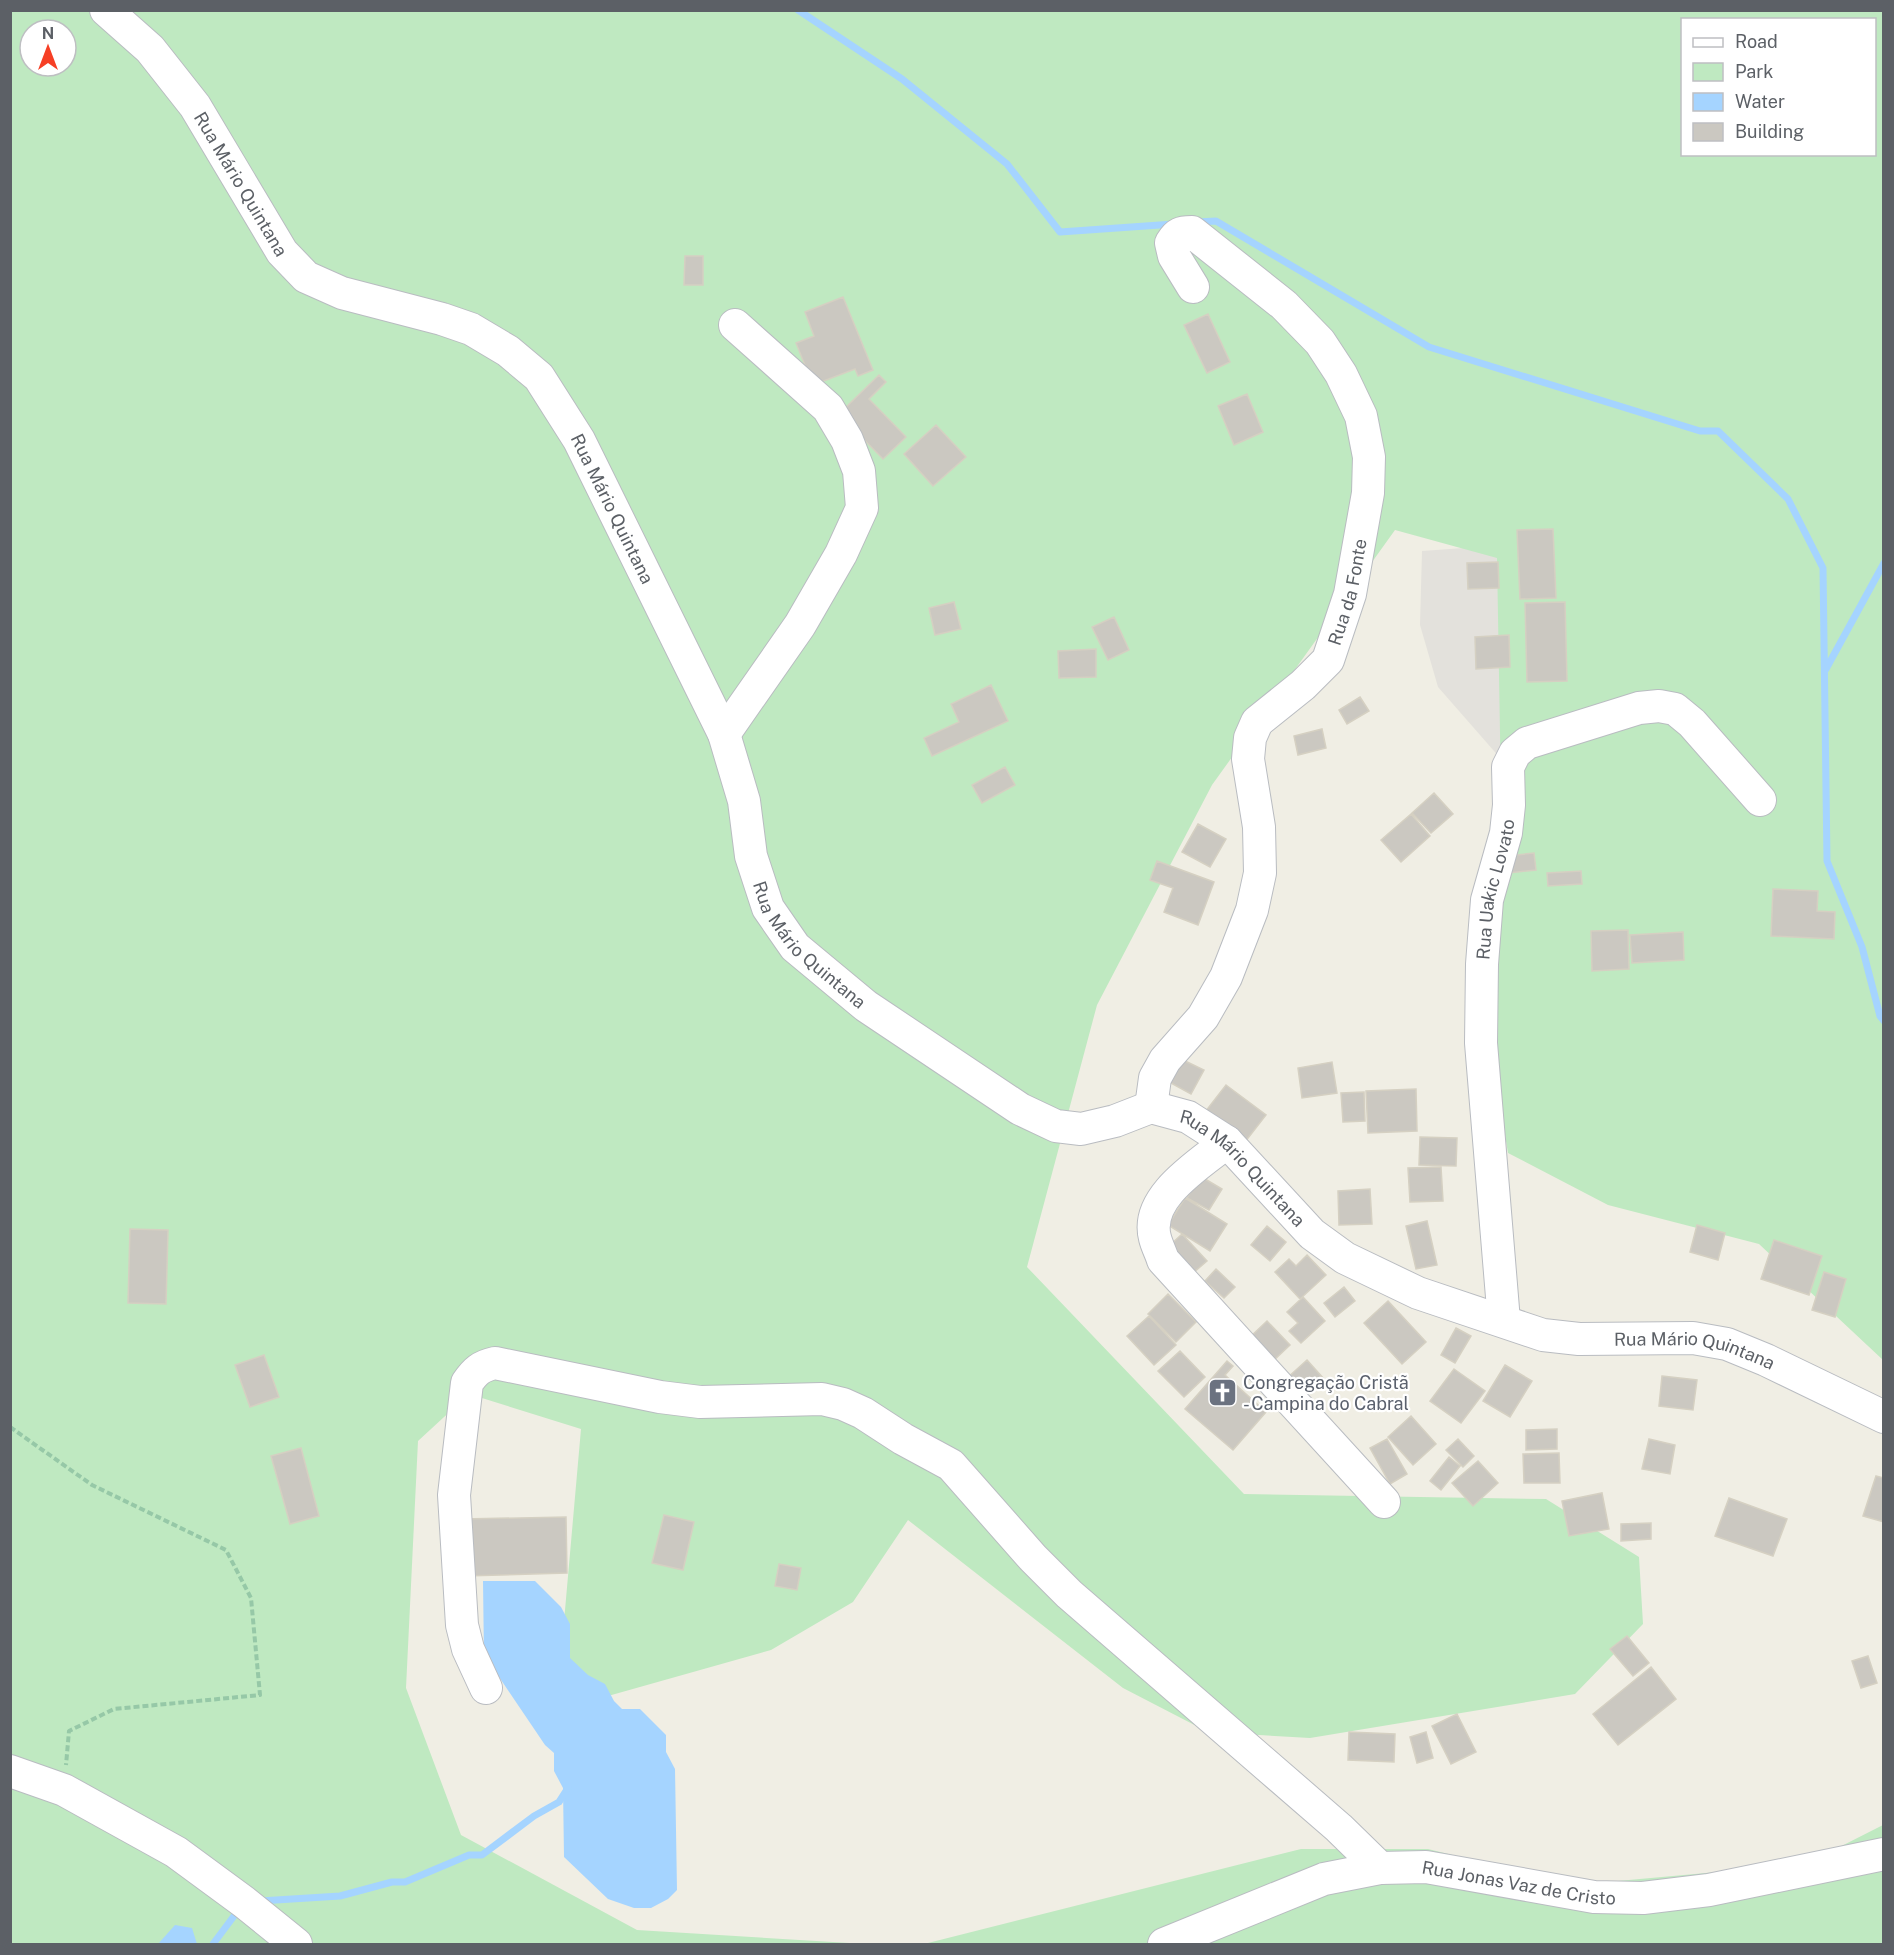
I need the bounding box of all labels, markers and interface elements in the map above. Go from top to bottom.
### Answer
north arrow [18,18,78,78]
legend [1681,18,1876,156]
text: N [42,24,54,43]
text: Road [1735,31,1778,52]
text: Park [1735,61,1773,82]
text: Water [1735,91,1785,112]
street label: Rua Mário Quintana [190,108,292,260]
text: Building [1735,121,1804,142]
street label: Rua Mário Quintana [567,430,659,587]
street label: Rua da Fonte [1323,537,1370,648]
street label: Rua Uakic Lovato [1472,818,1518,961]
street label: Rua Mário Quintana [749,878,870,1012]
street label: Rua Mário Quintana [1178,1105,1310,1230]
street label: Rua Mário Quintana [1614,1327,1778,1373]
place label: Congregação Cristã - Campina do Cabral [1243,1372,1409,1414]
church icon: Congregação Cristã - Campina do Cabral [1206,1376,1238,1408]
street label: Rua Jonas Vaz de Cristo [1420,1856,1616,1908]

